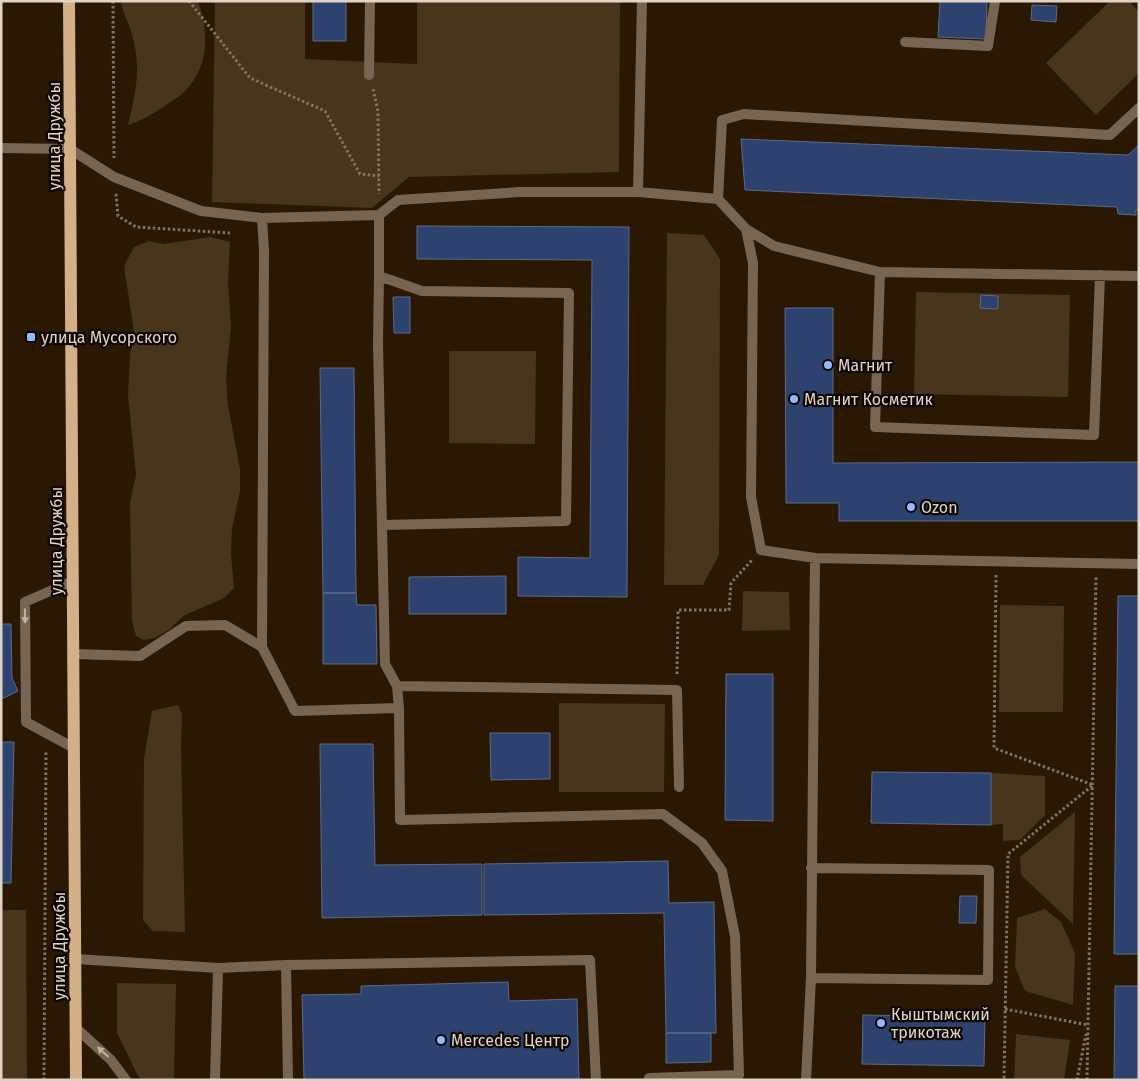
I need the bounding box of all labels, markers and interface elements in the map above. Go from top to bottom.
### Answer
street label: улица Дружбы [45,82,64,190]
place label: улица Мусорского [41,328,177,347]
marker: улица Мусорского [25,331,37,343]
place label: Магнит [838,356,893,375]
marker: Магнит [822,359,834,371]
place label: Магнит Косметик [804,390,934,409]
marker: Магнит Косметик [788,393,800,405]
street label: улица Дружбы [47,487,66,595]
place label: Ozon [921,498,958,517]
marker: Ozon [905,501,917,513]
one-way arrow [21,608,29,624]
street label: улица Дружбы [50,892,69,1000]
place label: Кыштымский трикотаж [891,1005,990,1042]
marker: Кыштымский трикотаж [875,1017,887,1029]
place label: Mercedes Центр [451,1031,569,1050]
marker: Mercedes Центр [435,1034,447,1046]
one-way arrow [97,1047,110,1058]

